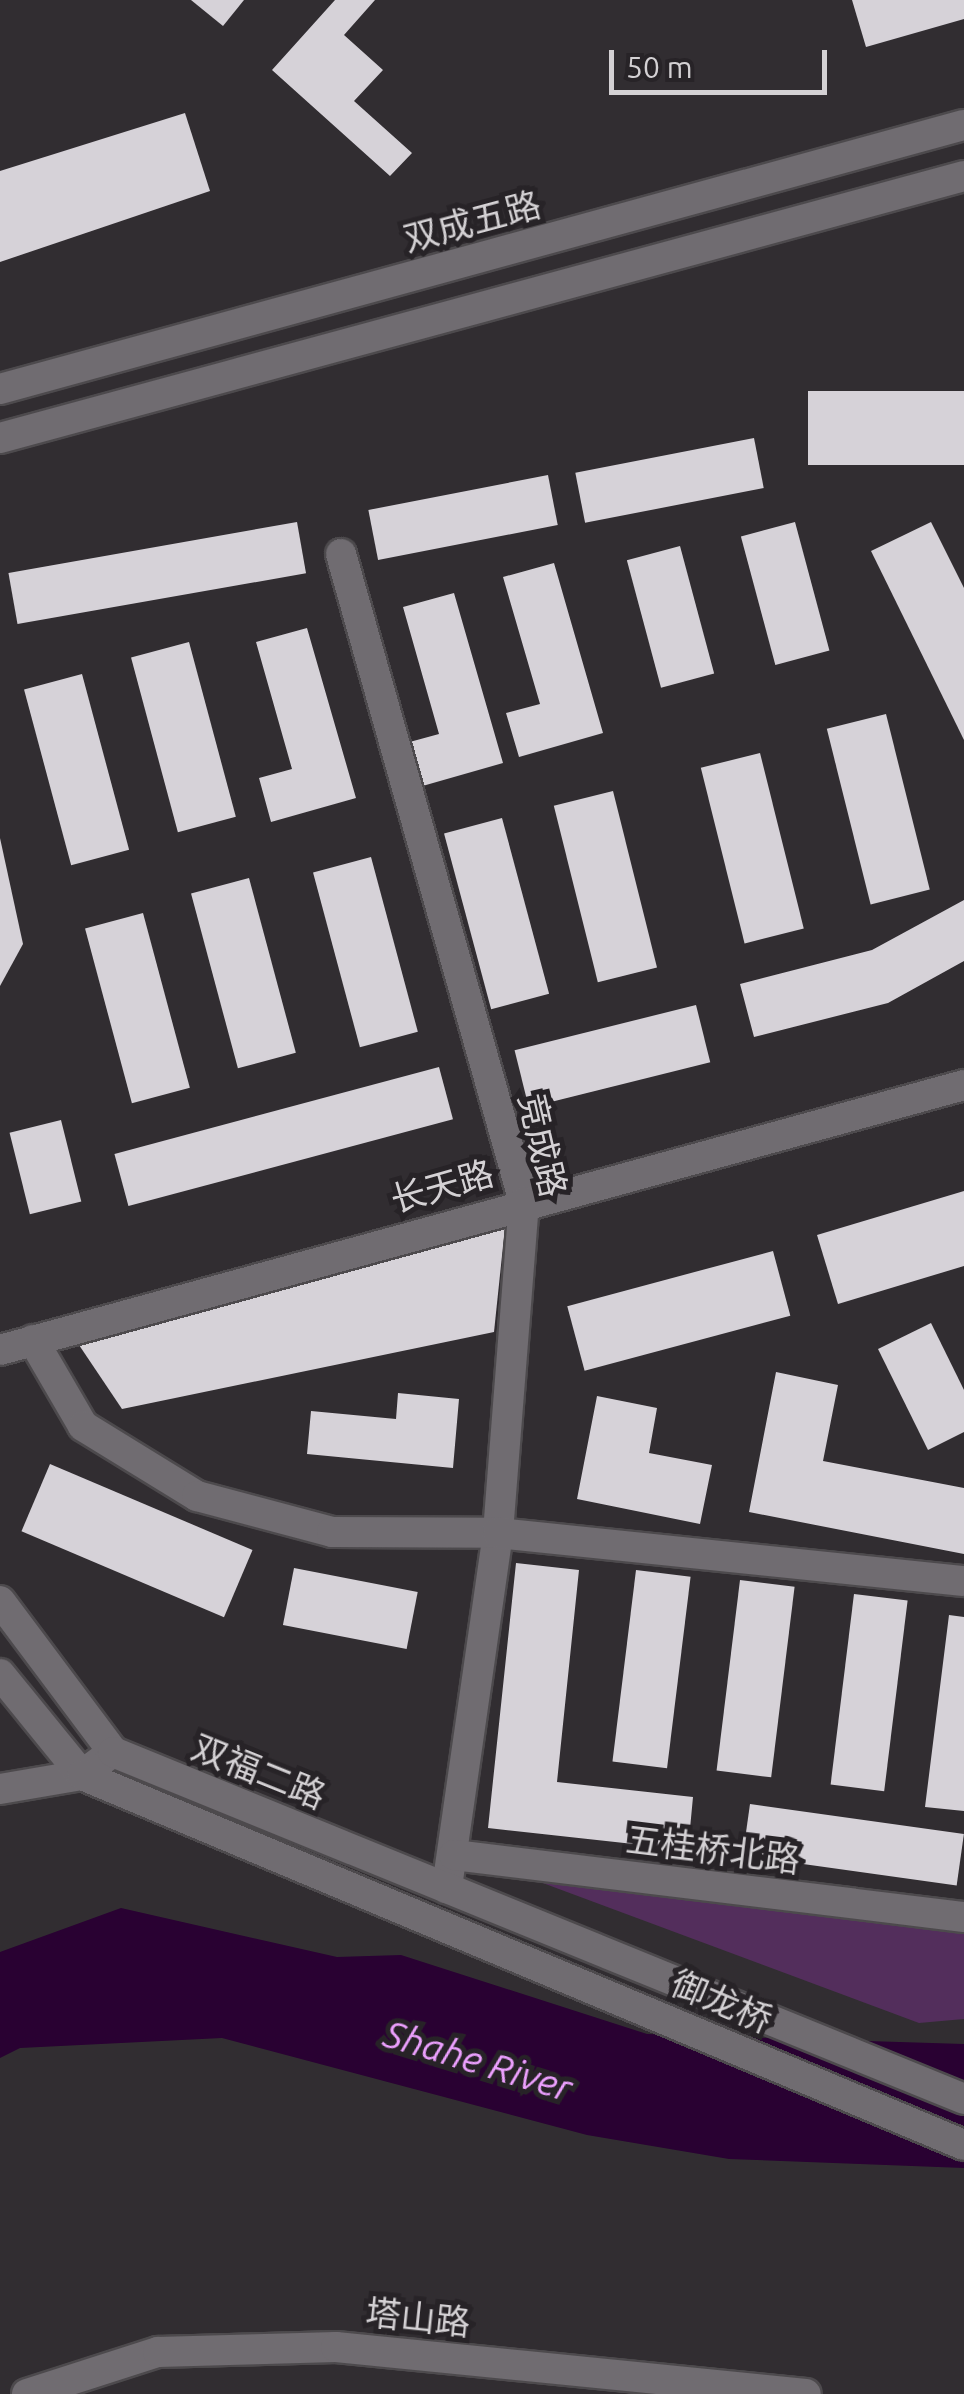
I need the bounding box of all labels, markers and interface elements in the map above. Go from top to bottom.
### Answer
scale bar [614,30,832,92]
text: 50 m [626,50,693,84]
street label: 双成五路 [399,183,545,259]
street label: 竞成路 [511,1089,575,1201]
street label: 长天路 [386,1151,498,1221]
street label: 双福二路 [186,1725,332,1817]
street label: 五桂桥北路 [624,1817,802,1881]
street label: 御龙桥 [665,1961,779,2041]
water label: Shahe River [378,2011,578,2111]
street label: 塔山路 [364,2291,472,2343]

